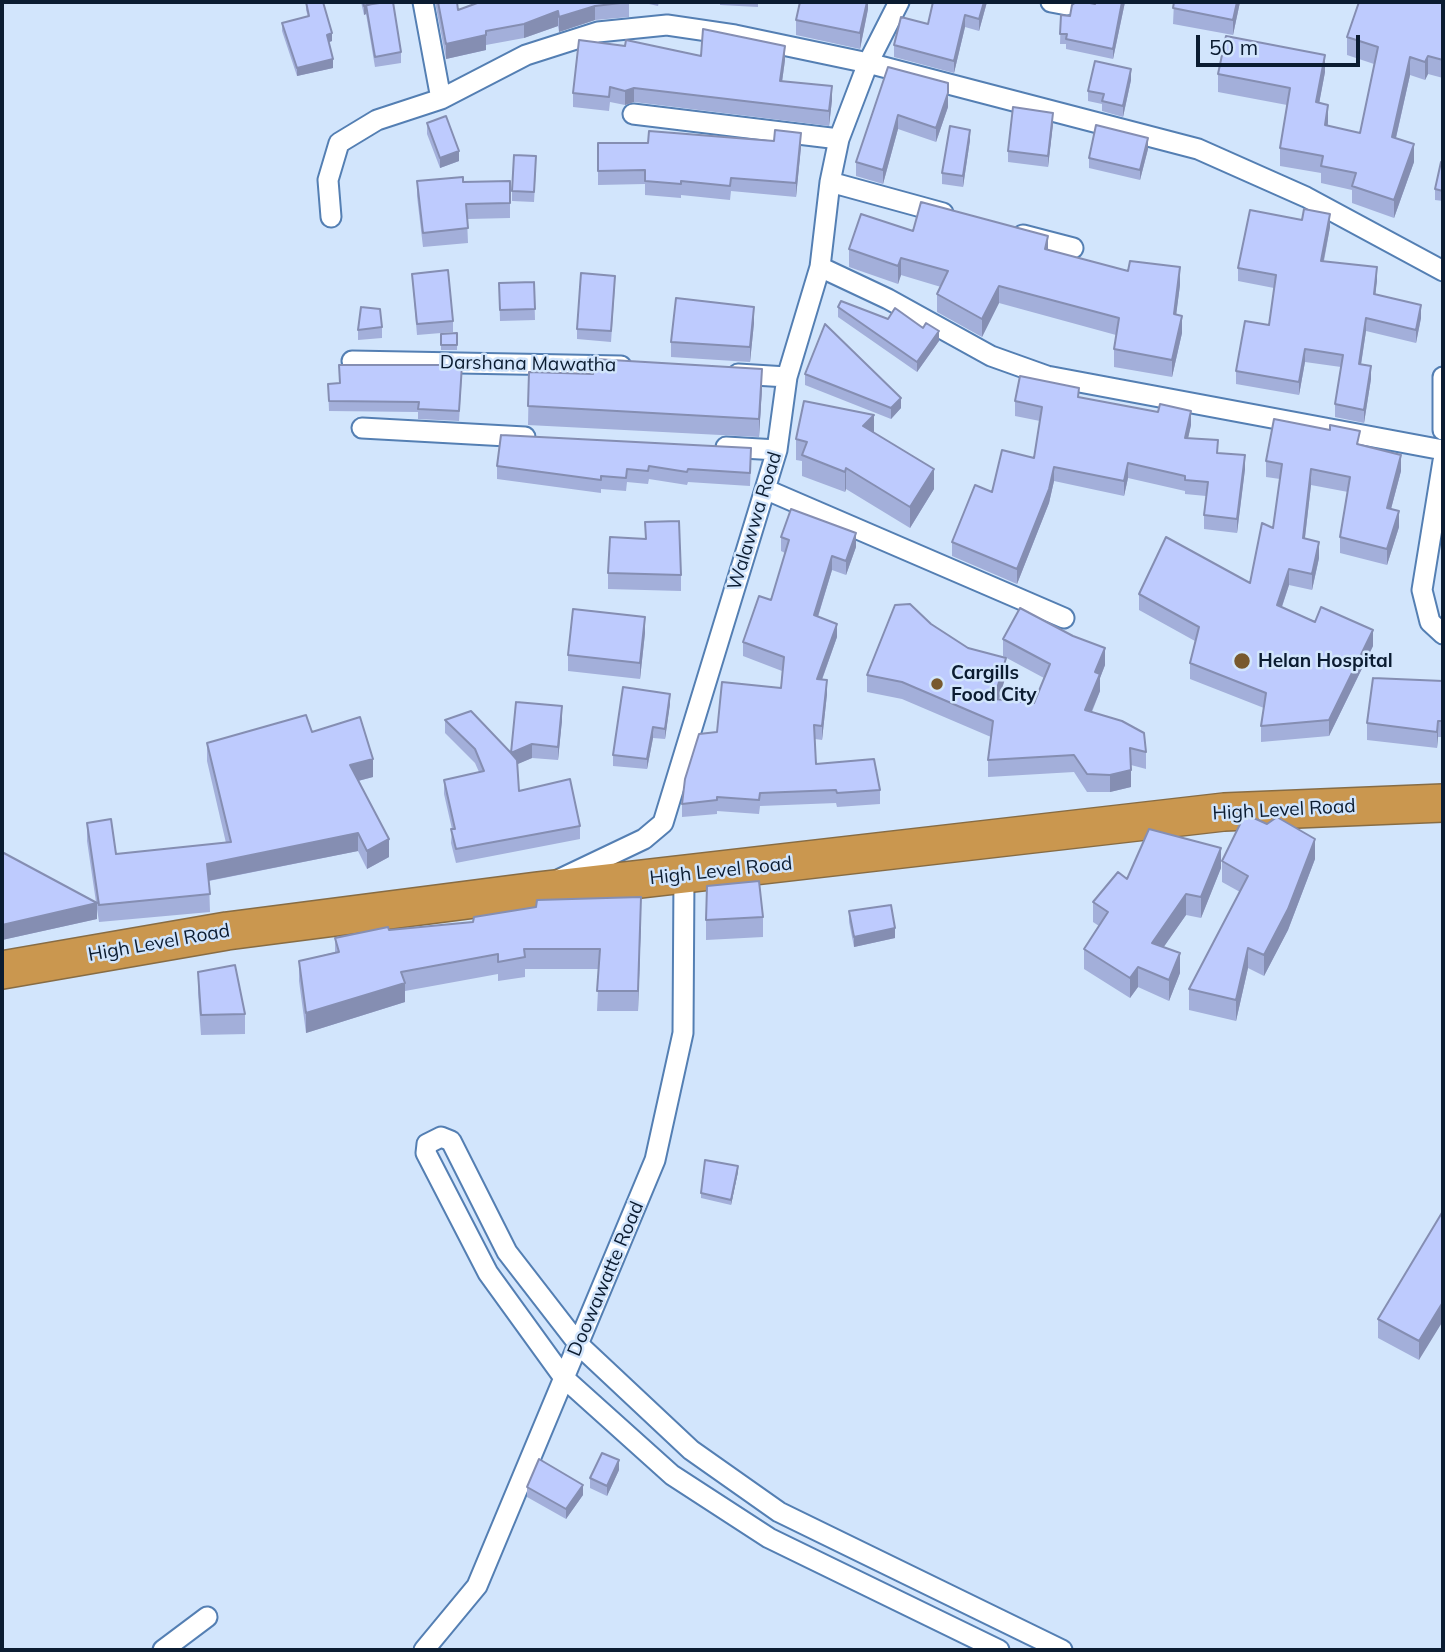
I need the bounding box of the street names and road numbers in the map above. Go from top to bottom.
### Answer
street label: Darshana Mawatha [440,351,616,377]
street label: Walawwa Road [723,449,787,593]
street label: High Level Road [1212,795,1356,825]
street label: High Level Road [648,852,794,890]
street label: High Level Road [86,919,232,967]
street label: Doowawatte Road [563,1198,649,1360]

